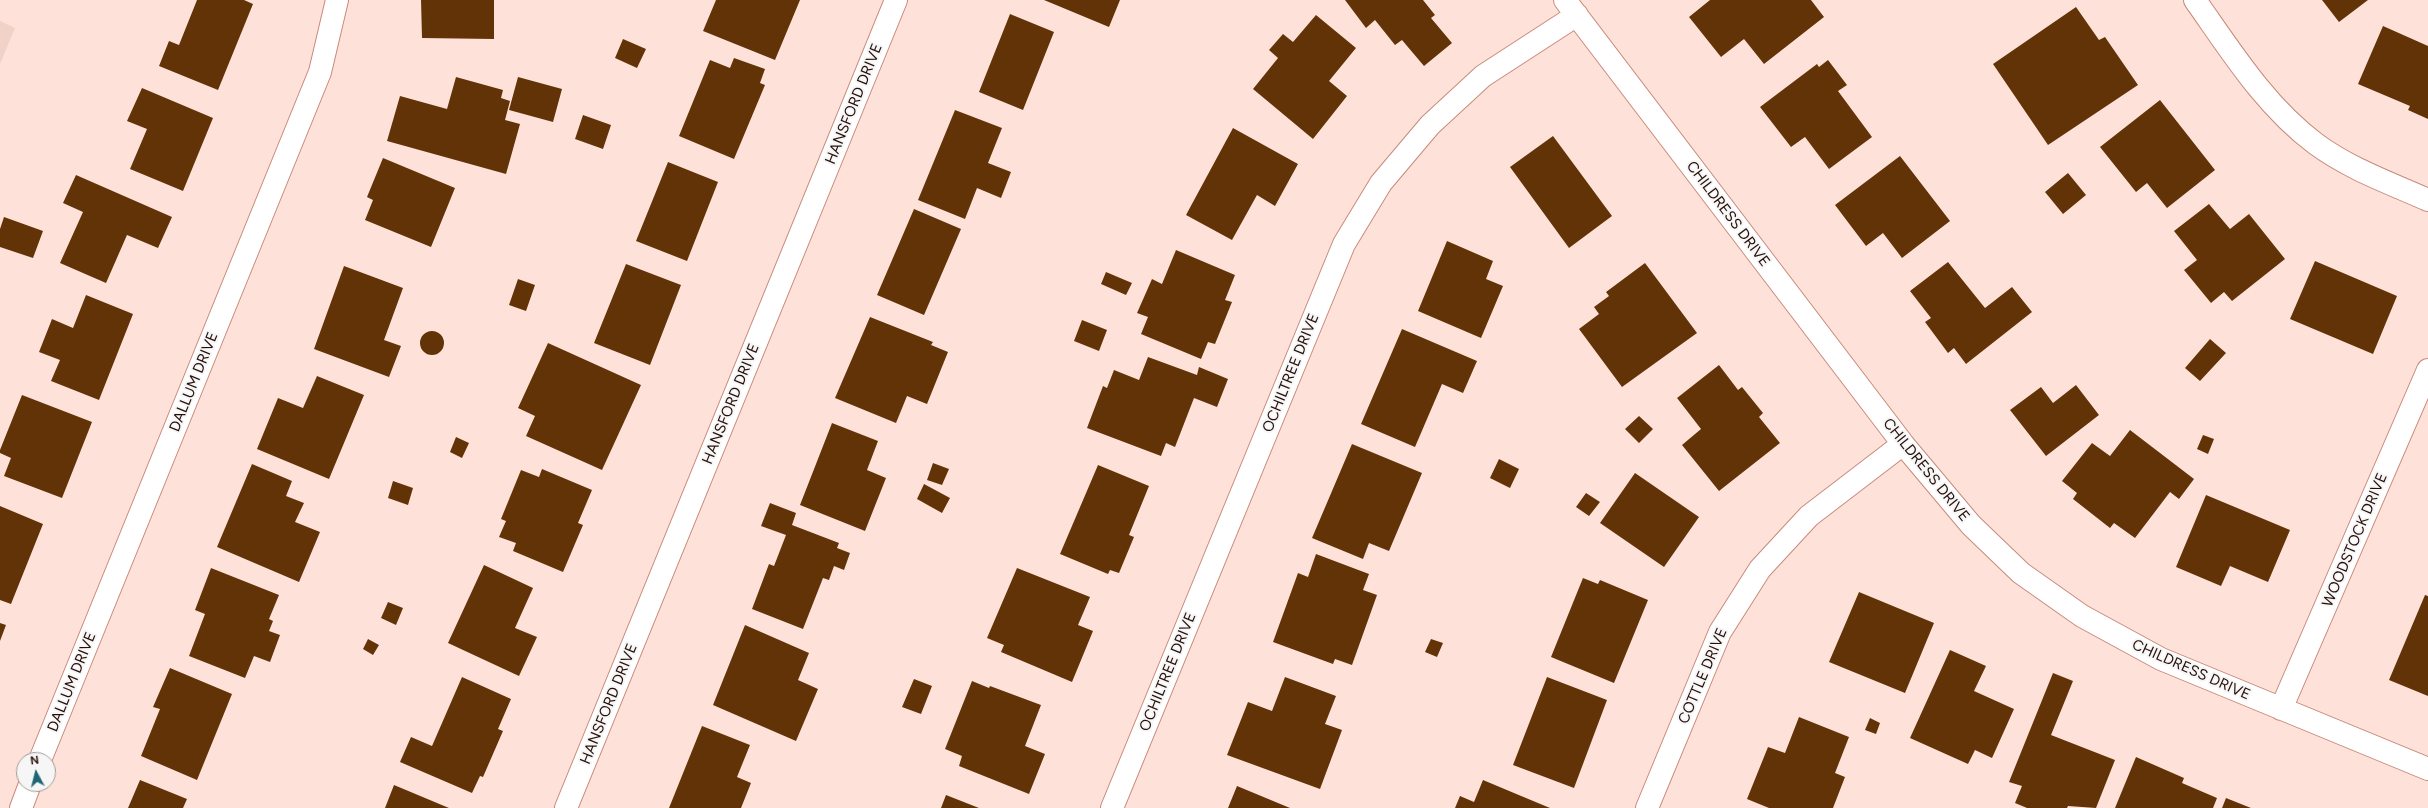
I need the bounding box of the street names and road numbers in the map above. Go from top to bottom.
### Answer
street label: HANSFORD DRIVE [822,41,886,167]
street label: CHILDRESS DRIVE [1682,158,1774,270]
street label: OCHILTREE DRIVE [1259,311,1323,435]
street label: DALLUM DRIVE [166,329,222,435]
street label: HANSFORD DRIVE [699,341,763,467]
street label: CHILDRESS DRIVE [1879,415,1973,525]
street label: WOODSTOCK DRIVE [2319,470,2391,610]
street label: OCHILTREE DRIVE [1136,610,1200,734]
street label: COTTLE DRIVE [1675,625,1731,727]
street label: DALLUM DRIVE [44,629,100,735]
street label: CHILDRESS DRIVE [2129,636,2253,704]
street label: HANSFORD DRIVE [577,641,641,767]

